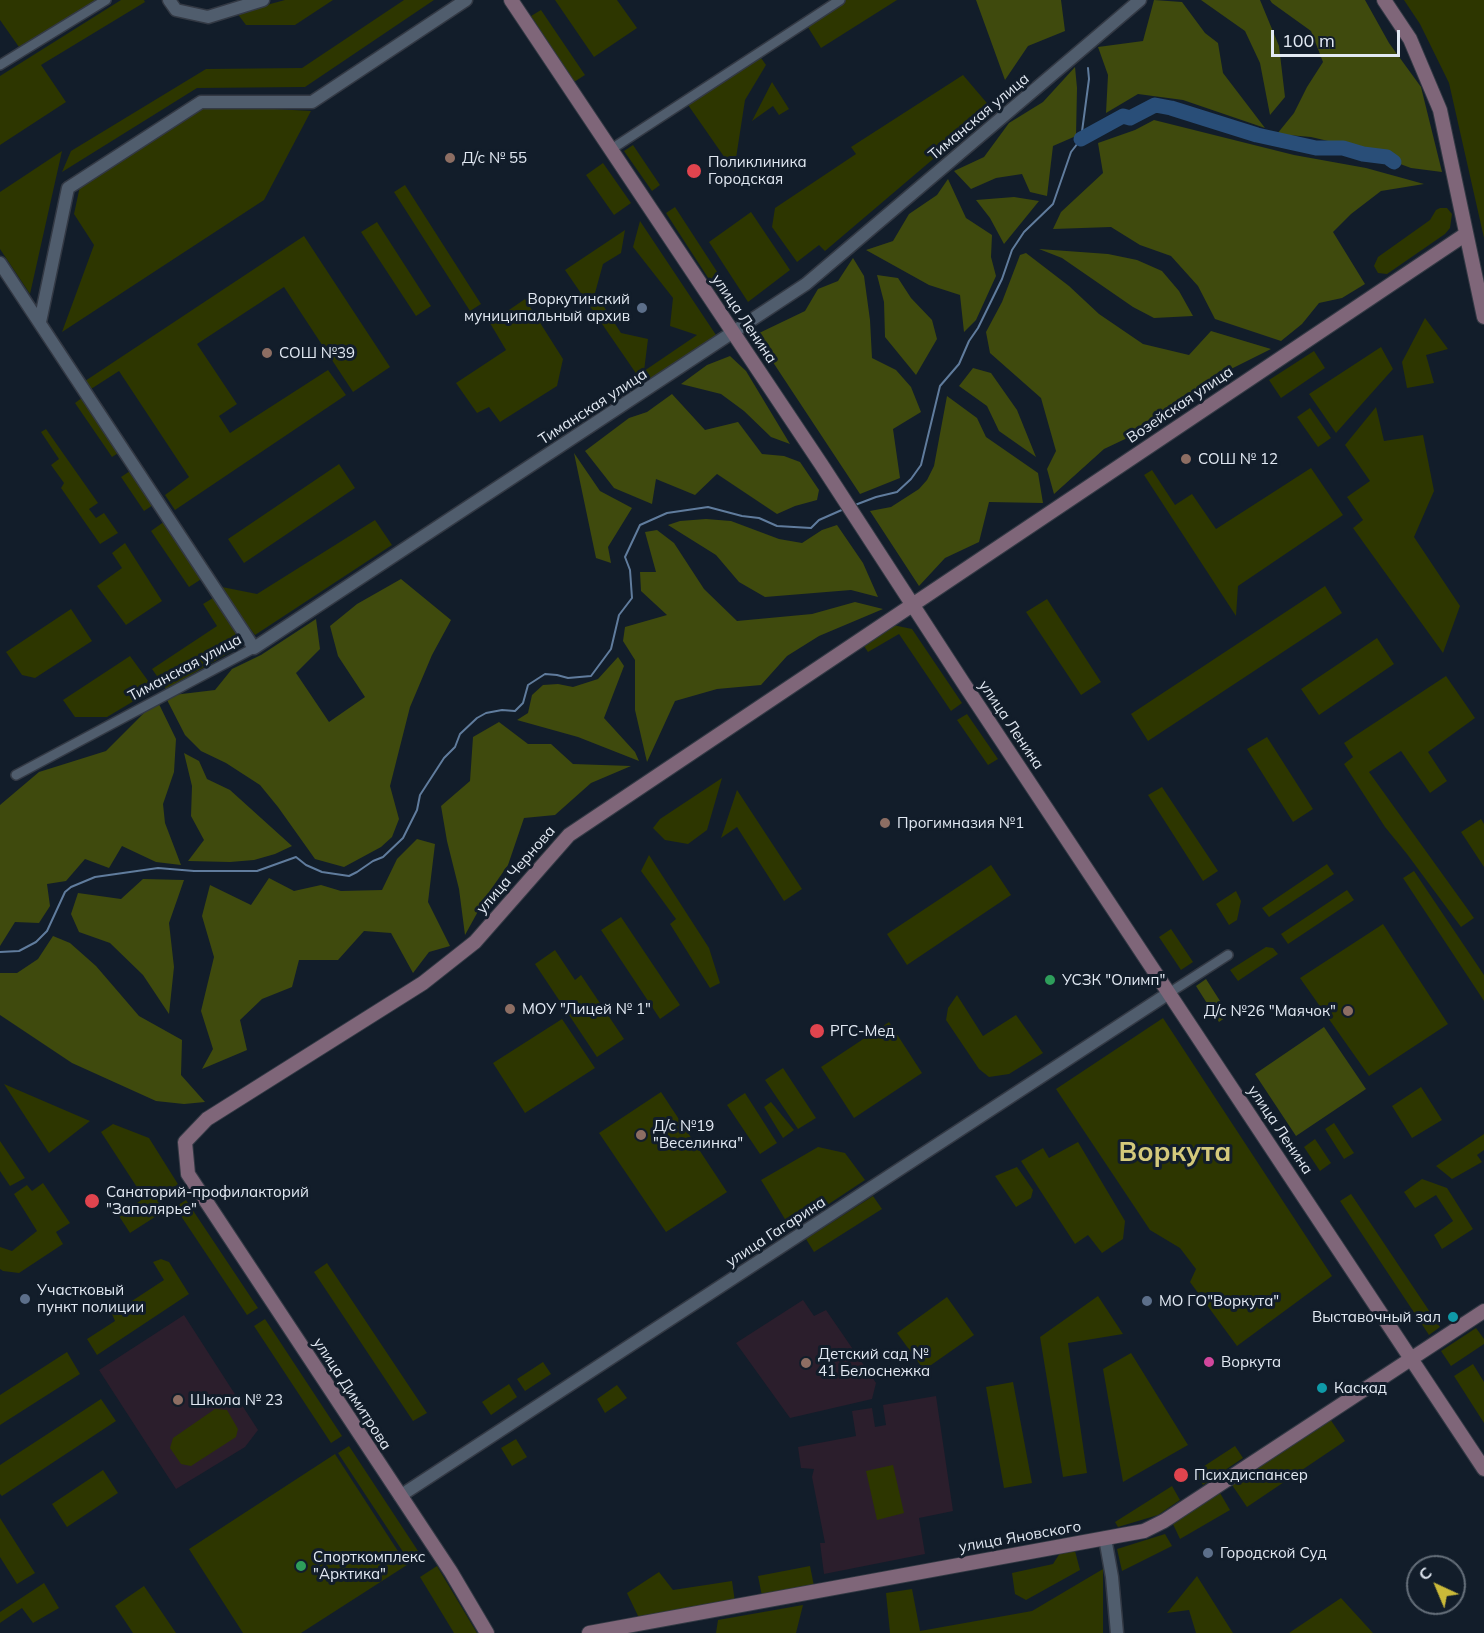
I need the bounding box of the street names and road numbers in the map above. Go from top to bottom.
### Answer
street label: Тиманская улица [925,70,1033,164]
street label: улица Ленина [708,271,780,367]
street label: Возейская улица [1123,363,1237,447]
street label: Тиманская улица [535,365,651,449]
street label: Тиманская улица [125,631,245,705]
street label: улица Ленина [975,677,1047,773]
street label: улица Чернова [473,822,559,918]
street label: улица Ленина [1244,1082,1316,1178]
street label: улица Гагарина [723,1193,829,1271]
street label: улица Димитрова [309,1335,395,1453]
street label: улица Яновского [958,1517,1082,1557]

